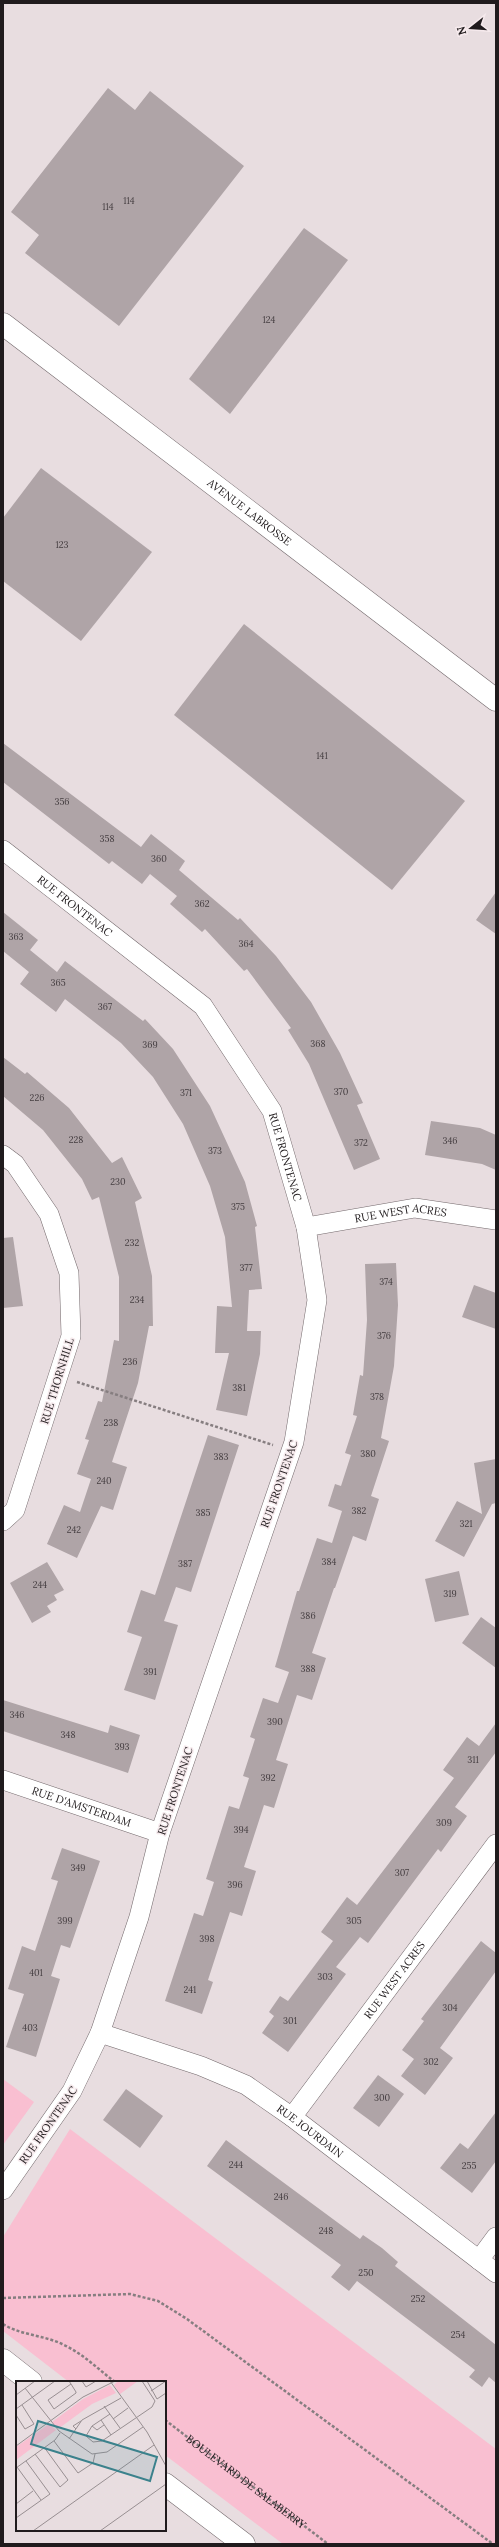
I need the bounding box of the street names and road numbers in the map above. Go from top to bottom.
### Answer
street label: AVENUE LABROSSE [204,475,294,549]
street label: RUE FRONTENAC [34,872,115,940]
street label: RUE FRONTENAC [266,1111,305,1203]
street label: RUE WEST ACRES [353,1201,448,1225]
street label: RUE THORNHILL [37,1336,77,1426]
street label: RUE FRONTENAC [257,1438,301,1530]
street label: RUE FRONTENAC [154,1745,196,1837]
street label: RUE D'AMSTERDAM [30,1783,133,1830]
street label: RUE WEST ACRES [361,1938,428,2022]
street label: RUE FRONTENAC [16,2083,80,2167]
street label: RUE JOURDAIN [274,2102,346,2161]
street label: BOULEVARD DE SALABERRY [183,2432,310,2533]

